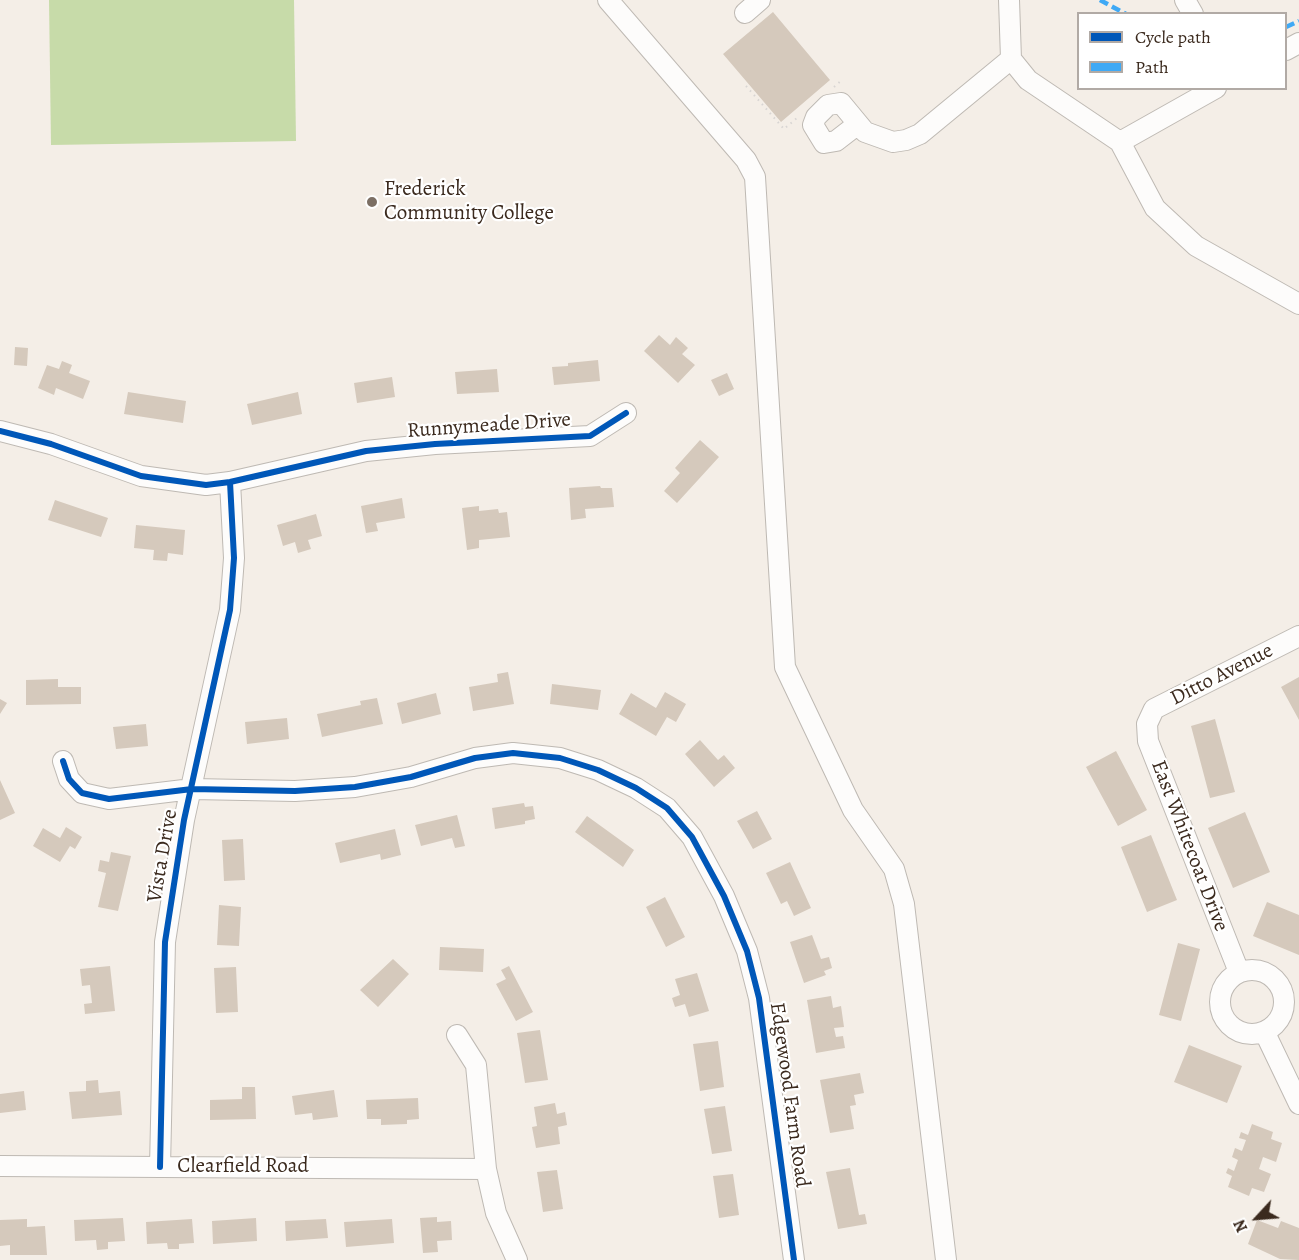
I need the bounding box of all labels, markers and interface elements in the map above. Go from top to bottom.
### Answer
legend [1077,12,1287,90]
text: Cycle path [1135,25,1211,49]
text: Path [1135,55,1169,79]
place label: Frederick Community College [384,177,554,227]
marker: Frederick Community College [365,195,379,209]
street label: Runnymeade Drive [406,408,572,444]
street label: Ditto Avenue [1167,638,1277,712]
street label: East Whitecoat Drive [1145,757,1233,935]
street label: Vista Drive [142,807,184,905]
street label: Edgewood Farm Road [764,1001,814,1189]
street label: Clearfield Road [177,1154,309,1180]
north arrow [1227,1188,1287,1248]
text: N [1228,1216,1253,1236]

